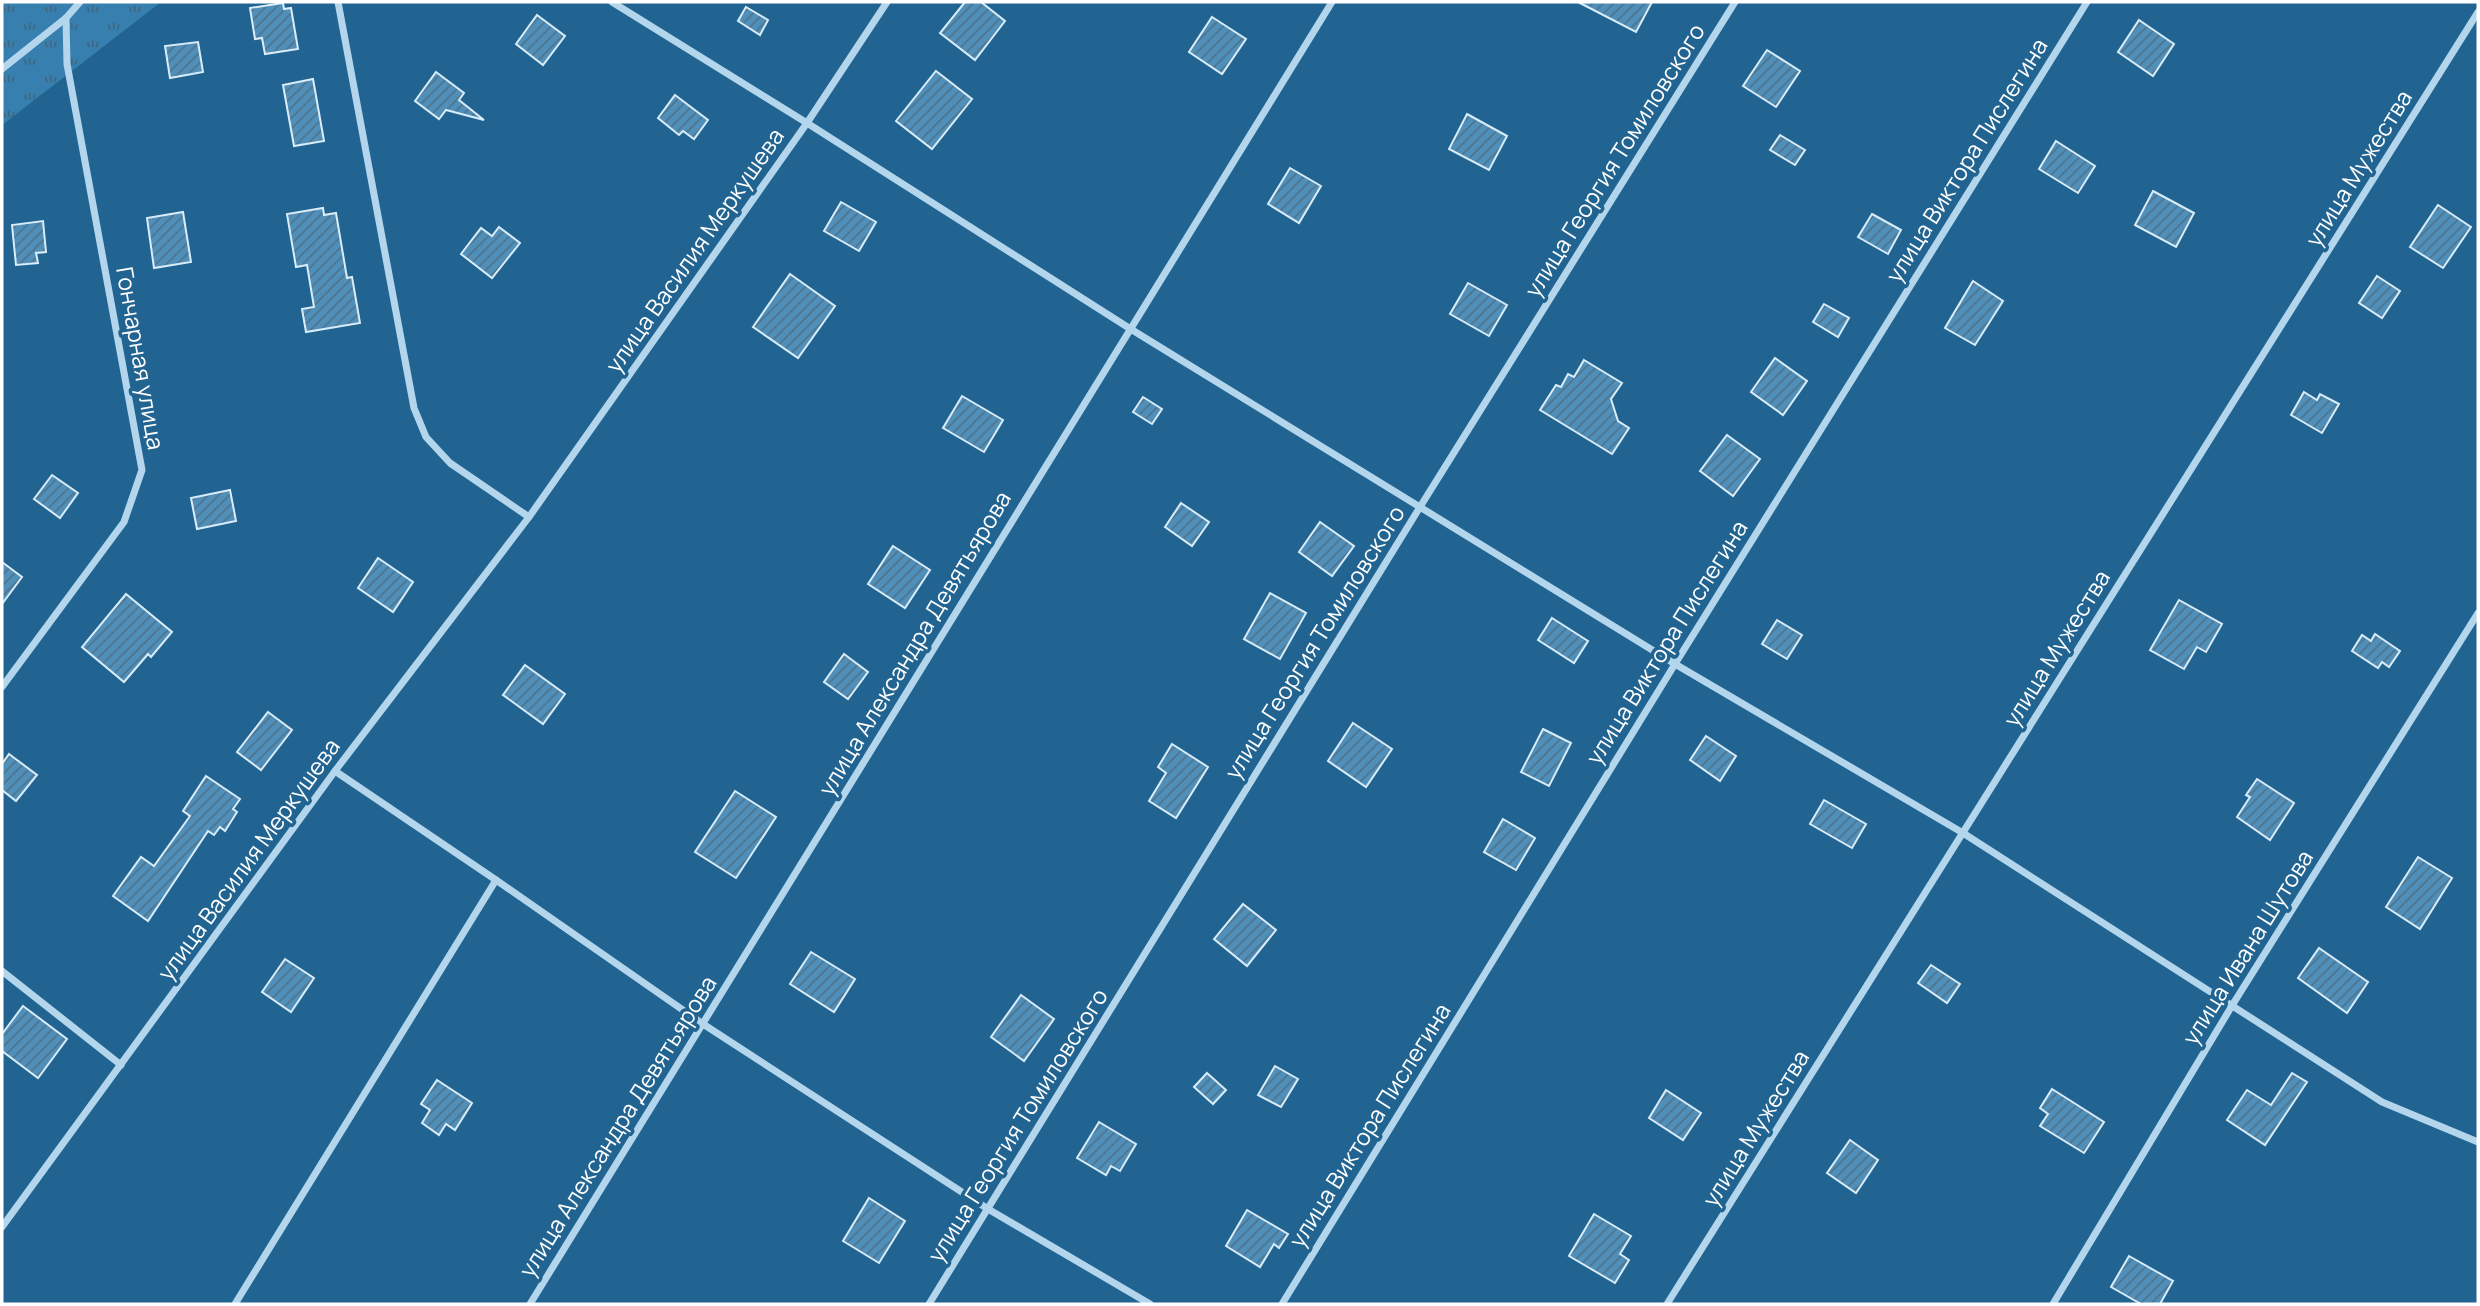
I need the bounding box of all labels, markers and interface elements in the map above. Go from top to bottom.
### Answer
street label: улица Георгия Томиловского [1516,17,1712,303]
street label: улица Виктора Пислегина [1878,32,2054,288]
street label: улица Мужества [2297,84,2419,252]
street label: улица Василия Меркушева [597,121,791,379]
street label: Гончарная улица [109,264,173,452]
street label: улица Александра Девятьярова [810,485,1018,801]
street label: улица Георгия Томиловского [1216,499,1412,785]
street label: улица Виктора Пислегина [1578,514,1754,770]
street label: улица Мужества [1995,564,2117,732]
street label: улица Василия Меркушева [149,732,347,986]
street label: улица Ивана Шутова [2174,843,2320,1051]
street label: улица Александра Девятьярова [511,969,723,1283]
street label: улица Георгия Томиловского [919,982,1115,1268]
street label: улица Виктора Пислегина [1281,997,1457,1253]
street label: улица Мужества [1694,1044,1816,1212]

